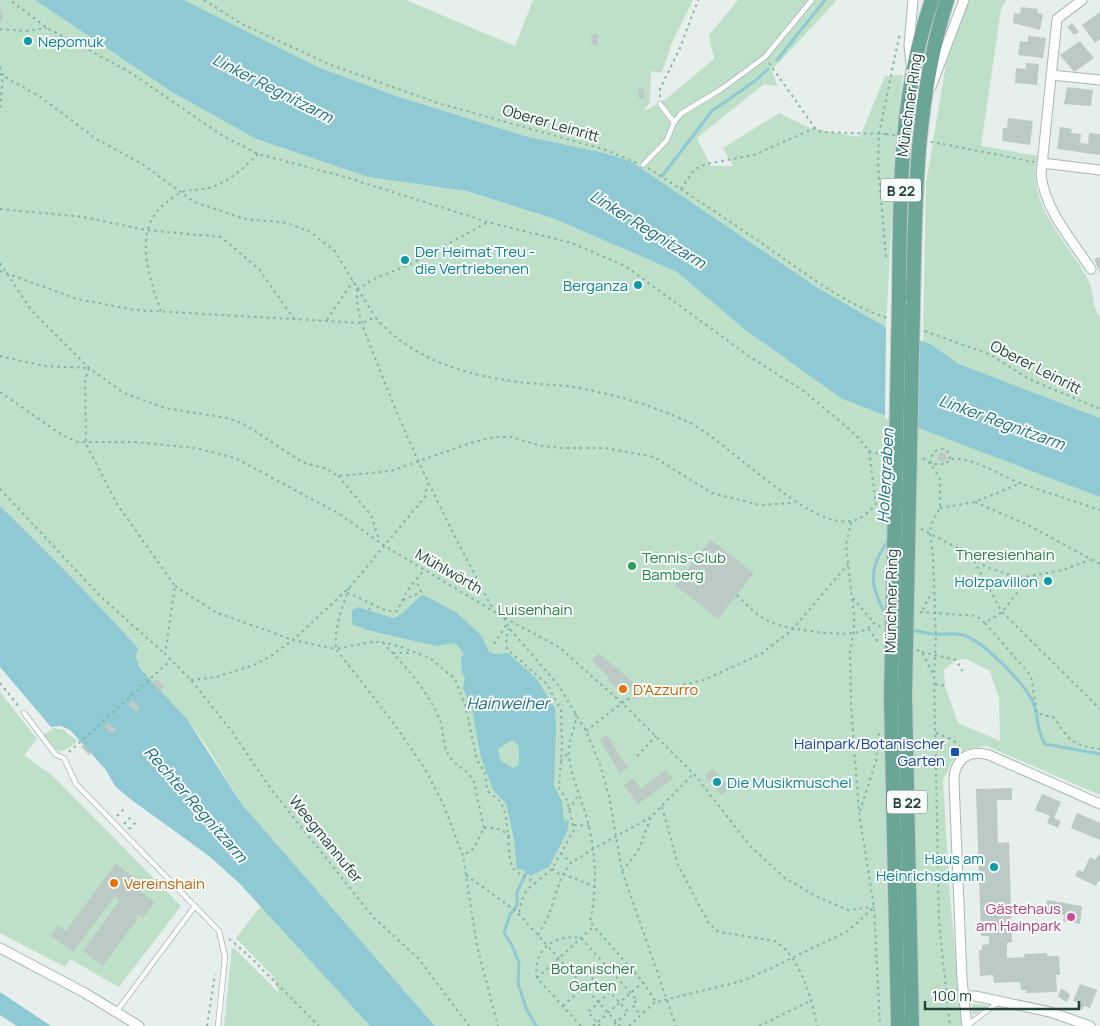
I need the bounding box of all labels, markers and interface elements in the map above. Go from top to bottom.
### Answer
place label: Nepomuk [38,31,104,52]
marker: Nepomuk [22,35,34,47]
water label: Linker Regnitzarm [209,48,338,128]
street label: Münchner Ring [891,52,927,158]
street label: Oberer Leinritt [500,99,602,147]
road number: B 22 [881,178,921,202]
water label: Linker Regnitzarm [586,185,711,274]
place label: Der Heimat Treu - die Vertriebenen [415,241,535,279]
marker: Der Heimat Treu - die Vertriebenen [399,254,411,266]
place label: Berganza [563,275,628,296]
marker: Berganza [632,279,644,291]
street label: Oberer Leinritt [987,335,1085,399]
water label: Linker Regnitzarm [936,389,1069,455]
water label: Hollergraben [872,428,898,524]
street label: Mühlwörth [412,543,487,599]
park label: Theresienhain [955,544,1055,565]
place label: Tennis-Club Bamberg [642,547,726,585]
street label: Münchner Ring [880,549,902,653]
marker: Tennis-Club Bamberg [626,560,638,572]
place label: Holzpavillon [955,571,1038,592]
marker: Holzpavillon [1042,575,1054,587]
park label: Luisenhain [497,599,573,620]
place label: D'Azzurro [633,679,698,700]
marker: D'Azzurro [617,683,629,695]
water label: Hainweiher [467,692,552,714]
place label: Hainpark/Botanischer Garten [794,733,946,771]
water label: Rechter Regnitzarm [139,741,253,868]
marker: Hainpark/Botanischer Garten [949,746,961,758]
place label: Die Musikmuschel [727,772,852,793]
marker: Die Musikmuschel [711,776,723,788]
road number: B 22 [887,790,927,814]
street label: Weegmannufer [284,791,368,887]
place label: Haus am Heinrichsdamm [876,848,984,886]
marker: Haus am Heinrichsdamm [988,861,1000,873]
place label: Vereinshain [124,873,205,894]
marker: Vereinshain [108,877,120,889]
place label: Gästehaus am Hainpark [976,898,1062,936]
marker: Gästehaus am Hainpark [1065,911,1077,923]
park label: Botanischer Garten [551,958,636,996]
scale bar [925,978,1079,1010]
text: 100 m [932,985,972,1006]

